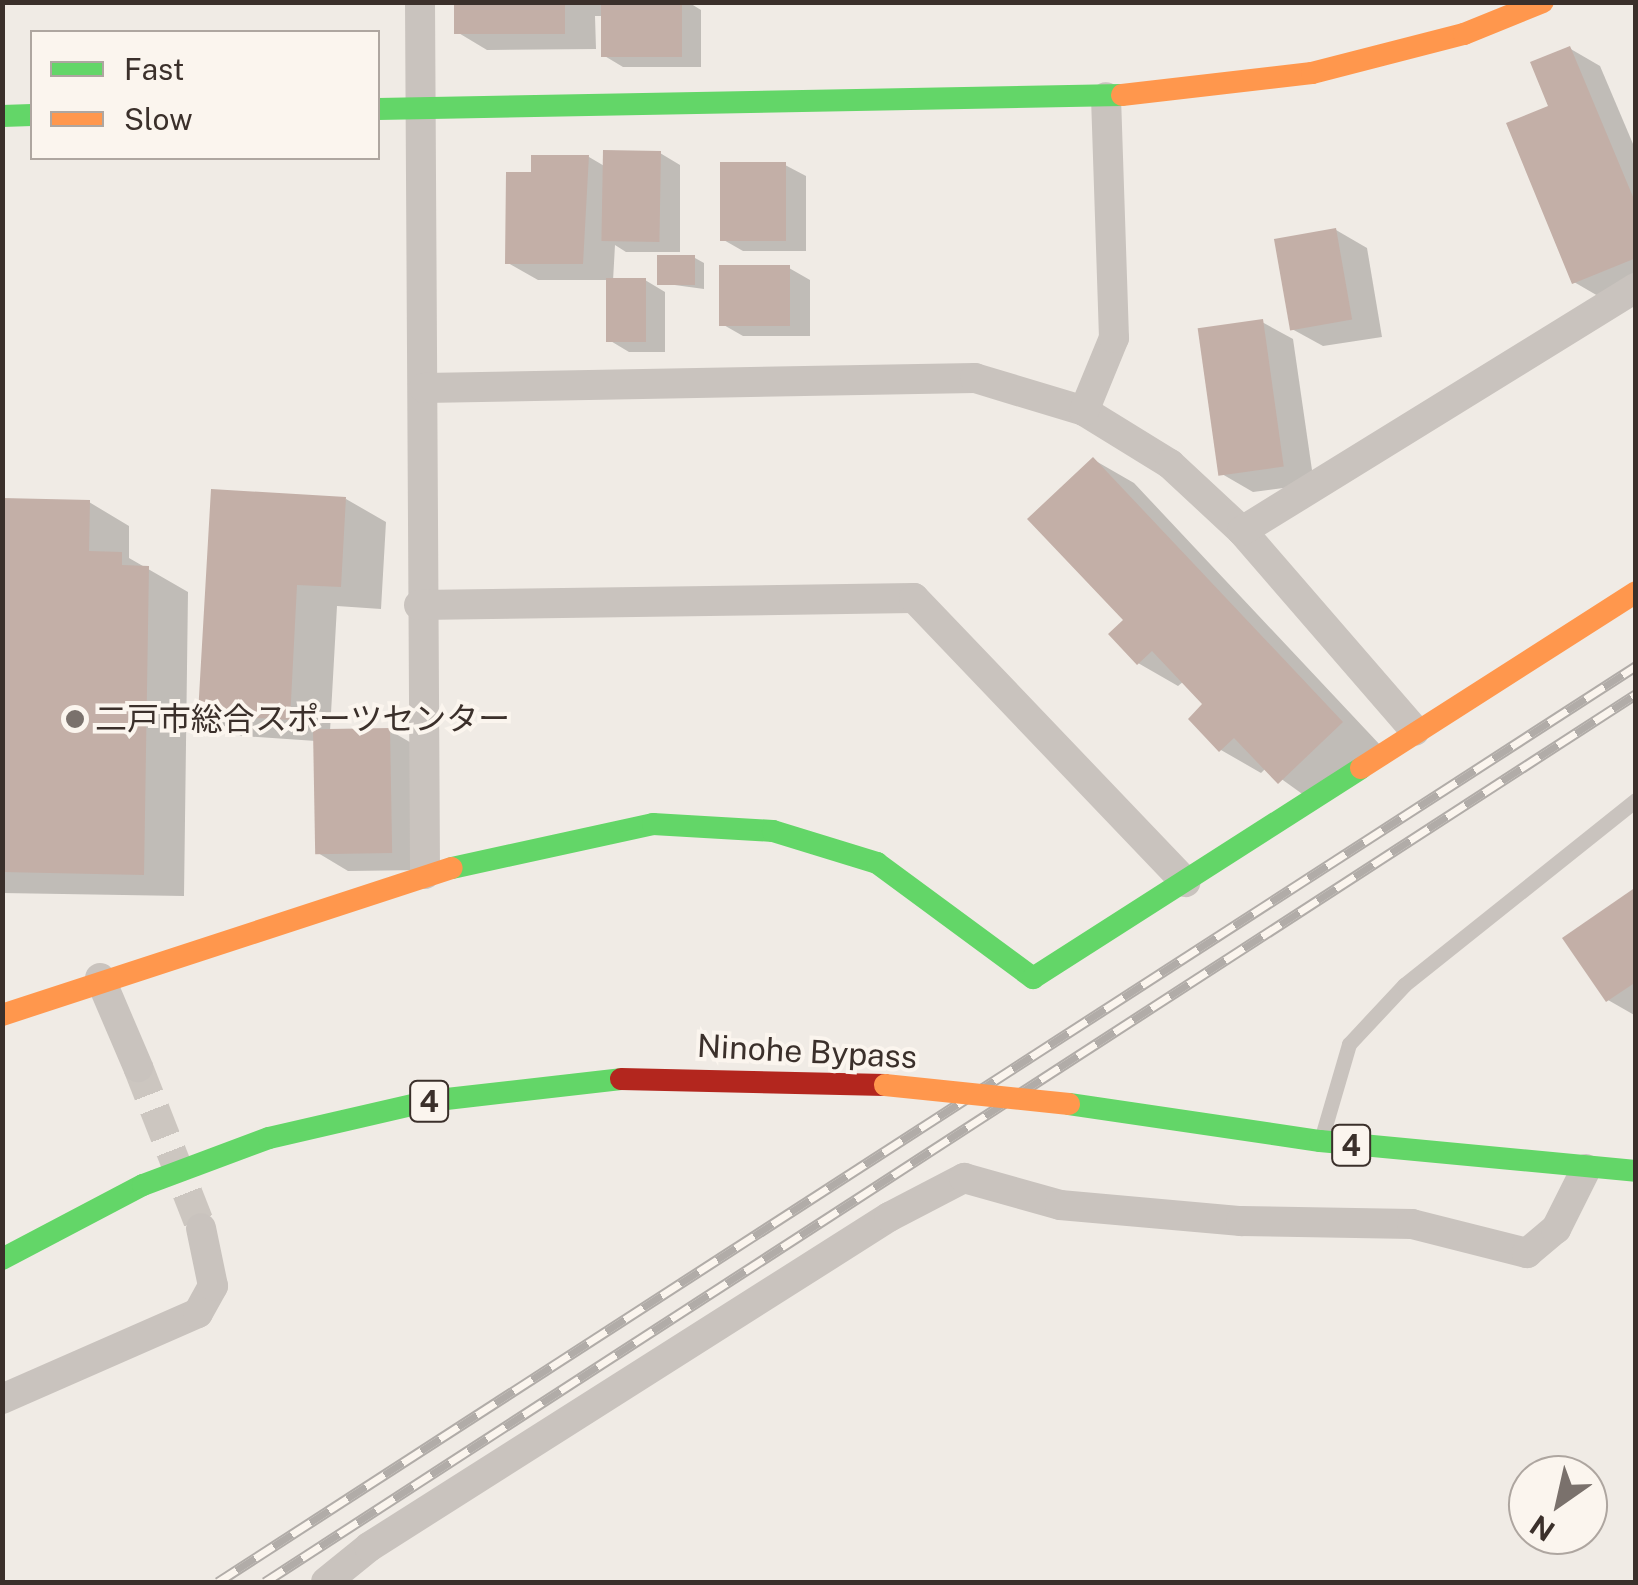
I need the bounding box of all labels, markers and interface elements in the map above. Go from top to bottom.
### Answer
legend [30,30,380,160]
text: Fast [124,51,184,87]
text: Slow [124,101,193,137]
place label: 二戸市総合スポーツセンター [95,700,511,738]
marker: 二戸市総合スポーツセンター [64,708,86,730]
street label: Ninohe Bypass [696,1027,918,1077]
road number: 4 [409,1076,449,1126]
road number: 4 [1331,1120,1371,1170]
north arrow [1508,1455,1608,1555]
text: N [1524,1509,1560,1548]

